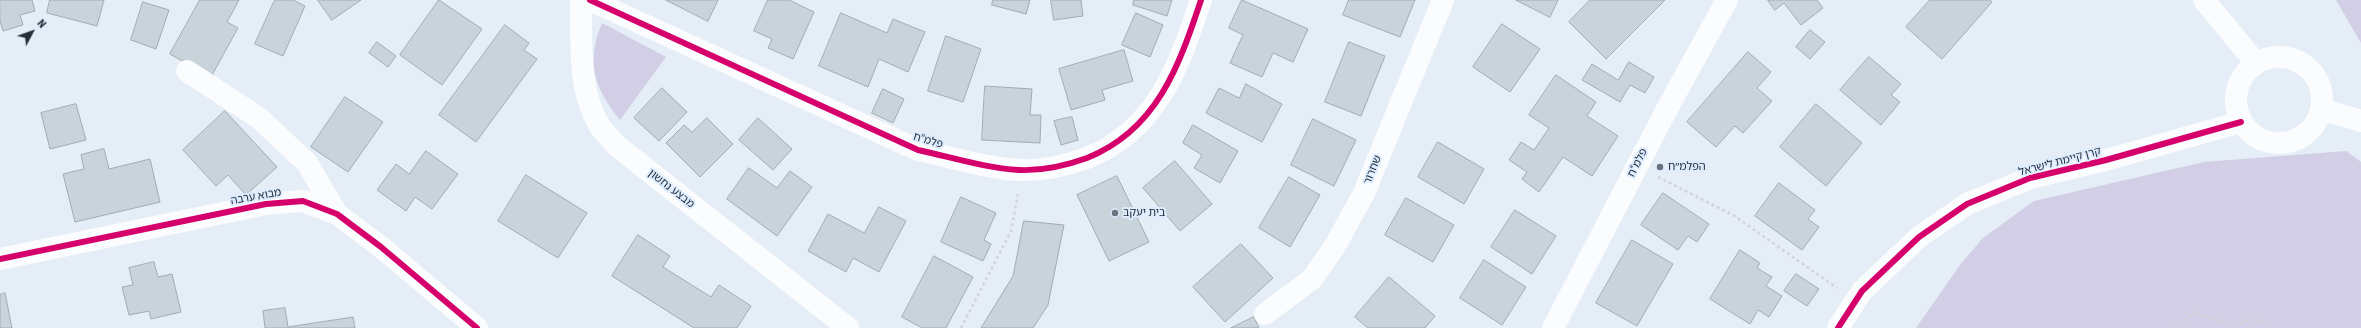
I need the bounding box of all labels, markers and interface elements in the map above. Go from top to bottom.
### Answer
north arrow [12,12,52,52]
text: N [34,17,49,31]
street label: פלמ"ח [912,130,944,152]
street label: קרן קיימת לישראל [2017,145,2103,179]
street label: פלמ"ח [1625,146,1651,180]
street label: שחרור [1361,154,1385,186]
place label: הפלמ״ח [1668,160,1706,174]
marker: הפלמ״ח [1655,162,1665,172]
street label: מבצע נחשון [645,167,697,211]
street label: מבוא ערבה [230,186,282,208]
place label: בית יעקב [1123,206,1165,220]
marker: בית יעקב [1110,208,1120,218]

